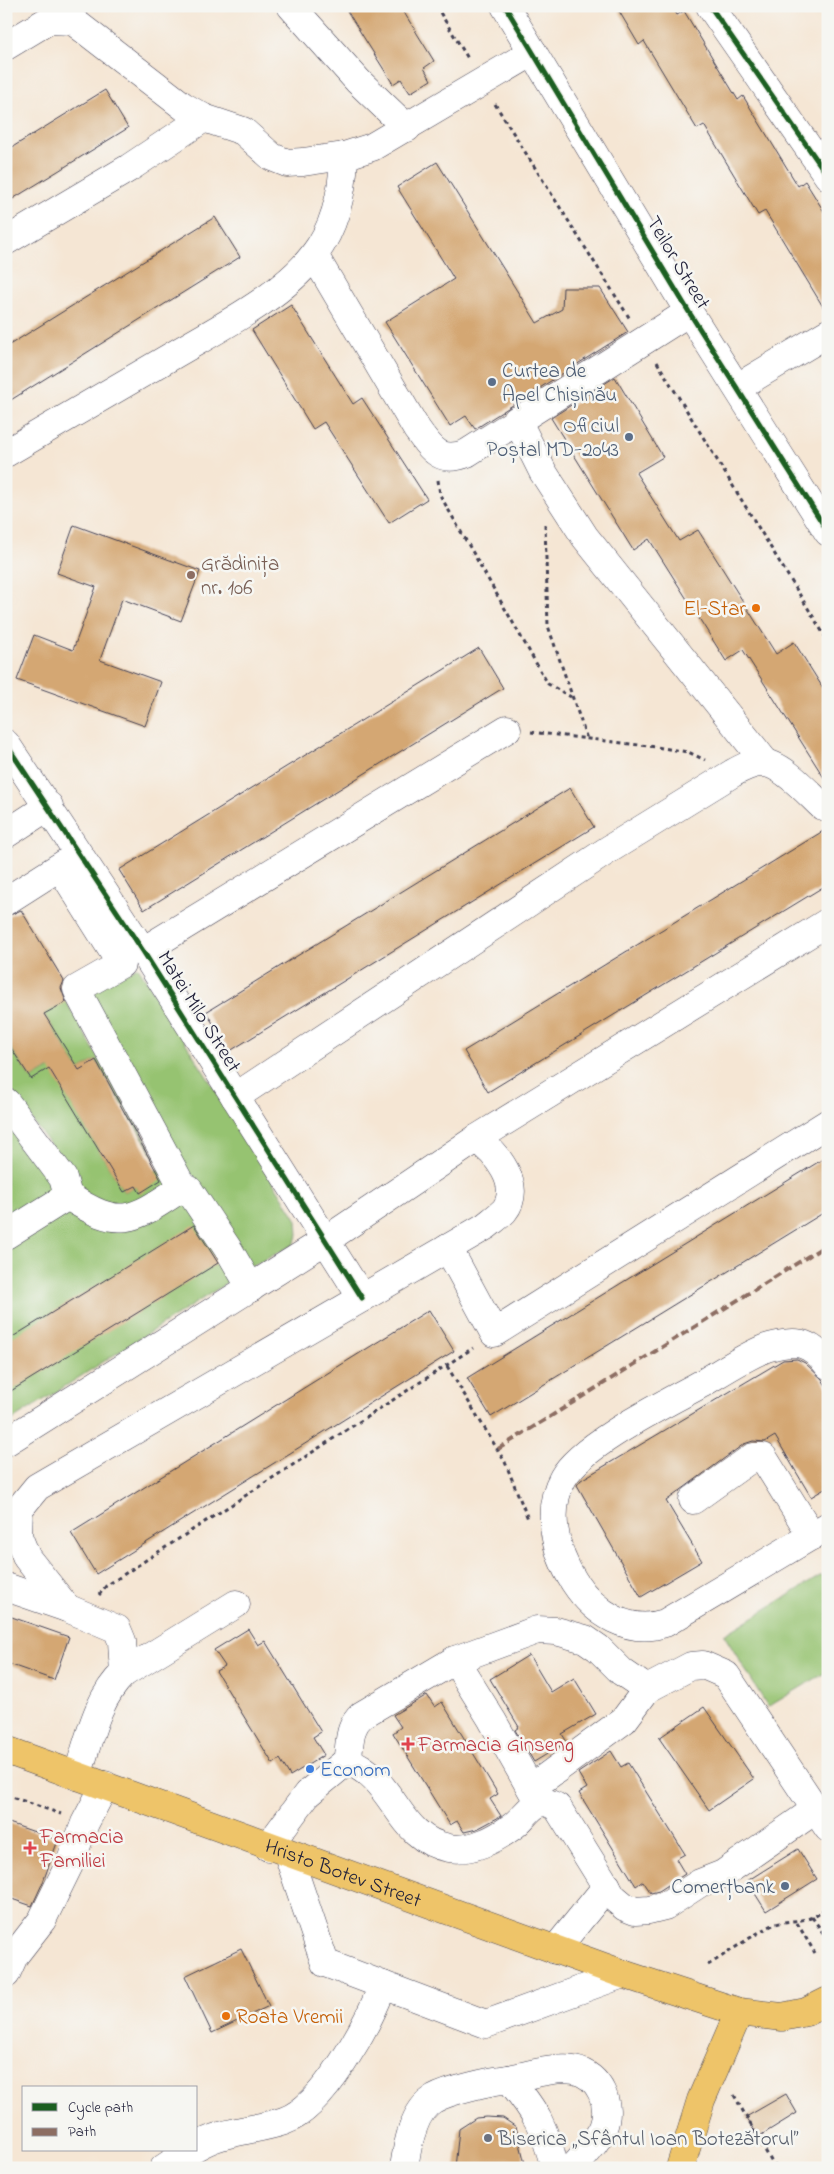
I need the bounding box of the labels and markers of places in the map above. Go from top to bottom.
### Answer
place label: Curtea de Apel Chișinău [502,357,617,411]
marker: Curtea de Apel Chișinău [486,376,498,388]
place label: Oficiul Poștal MD-2043 [486,412,619,466]
marker: Oficiul Poștal MD-2043 [623,431,635,443]
place label: Grădinița nr. 106 [201,550,279,604]
marker: Grădinița nr. 106 [185,569,197,581]
place label: El-Star [683,595,746,625]
marker: El-Star [750,602,762,614]
place label: Farmacia Ginseng [417,1731,574,1763]
marker: Farmacia Ginseng [402,1738,414,1750]
place label: Econom [320,1756,391,1786]
marker: Econom [304,1763,316,1775]
place label: Farmacia Familiei [39,1823,124,1877]
marker: Farmacia Familiei [24,1842,36,1854]
place label: Comerțbank [671,1873,776,1903]
marker: Comerțbank [779,1880,791,1892]
place label: Roata Vremii [236,2003,343,2033]
marker: Roata Vremii [220,2010,232,2022]
place label: Biserica „Sfântul Ioan Botezătorul” [497,2125,799,2155]
marker: Biserica „Sfântul Ioan Botezătorul” [482,2132,494,2144]

